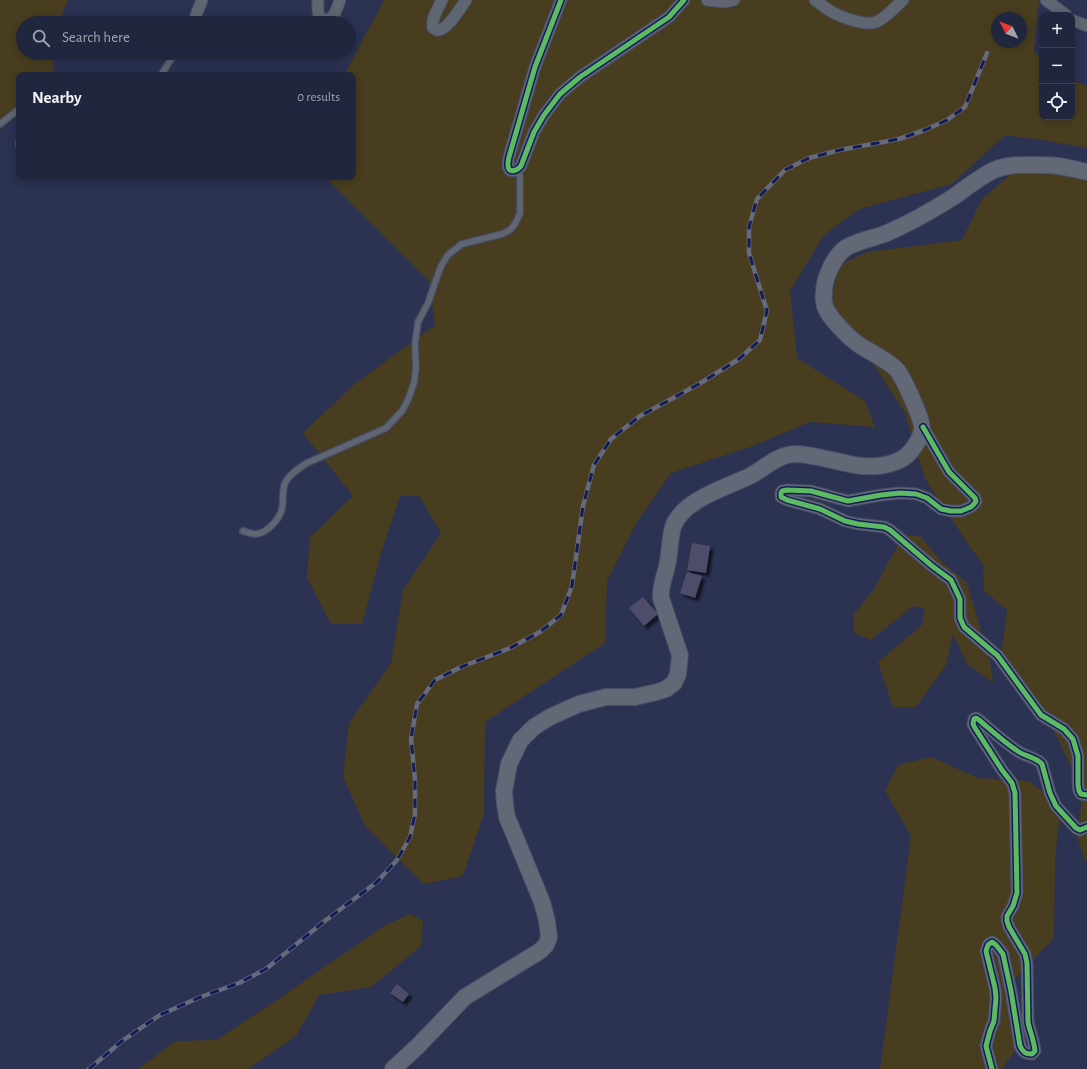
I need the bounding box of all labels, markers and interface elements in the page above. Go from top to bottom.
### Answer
north arrow [991,12,1027,48]
map controls [1039,12,1075,120]
button: + [1039,12,1075,48]
search box [16,16,356,60]
icon: search [30,27,52,49]
text: Search here [62,30,130,45]
button: − [1039,48,1075,84]
button: locate [1039,84,1075,120]
text: Nearby [32,89,82,106]
text: 0 results [297,91,340,104]

